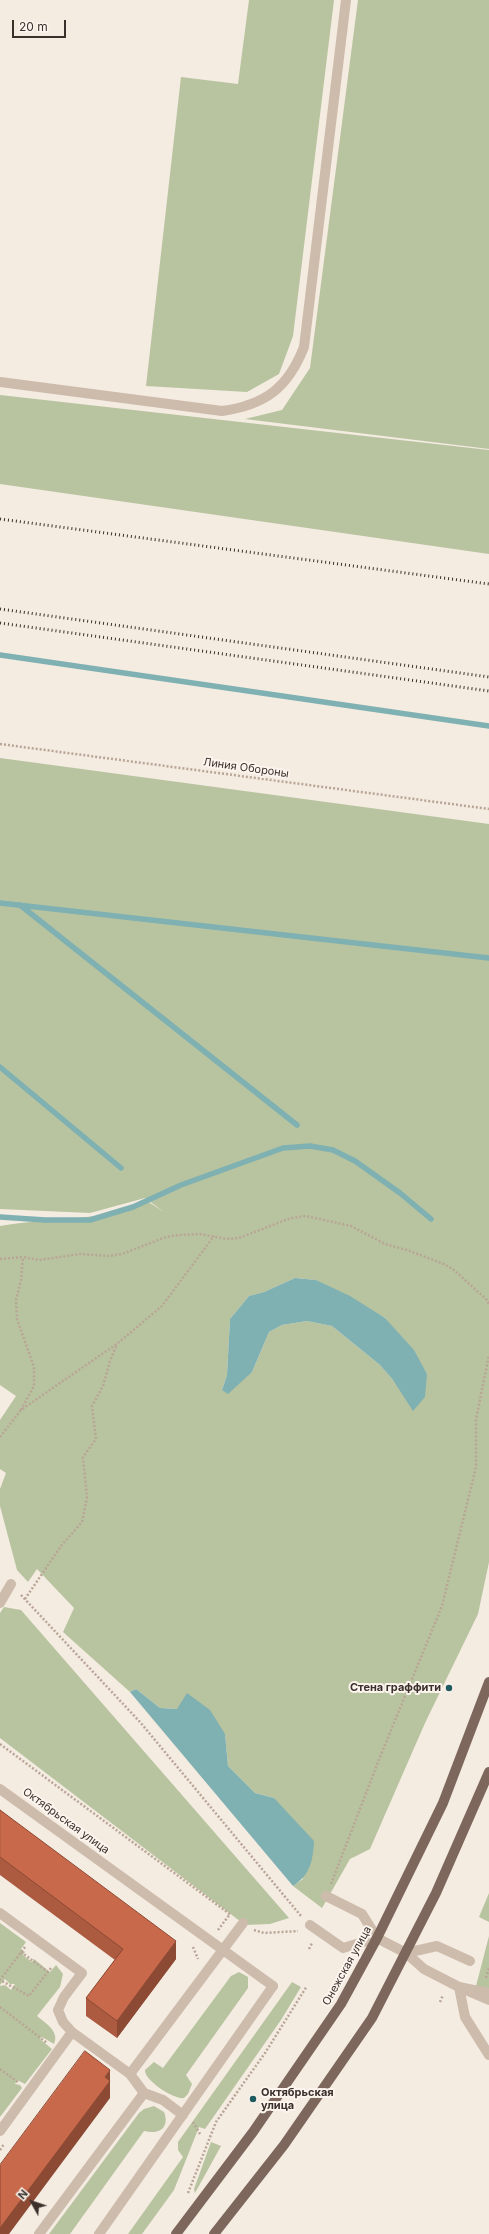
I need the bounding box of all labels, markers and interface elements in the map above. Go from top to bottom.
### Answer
scale bar [14,12,68,38]
text: 20 m [19,19,48,34]
street label: Линия Обороны [202,755,290,781]
place label: Стена граффити [350,1681,441,1695]
marker: Стена граффити [444,1683,454,1693]
street label: Октябрьская улица [20,1785,112,1857]
street label: Онежская улица [320,1924,374,2008]
place label: Октябрьская улица [261,2086,334,2112]
marker: Октябрьская улица [248,2094,258,2104]
north arrow [12,2182,52,2222]
text: N [15,2187,31,2202]

